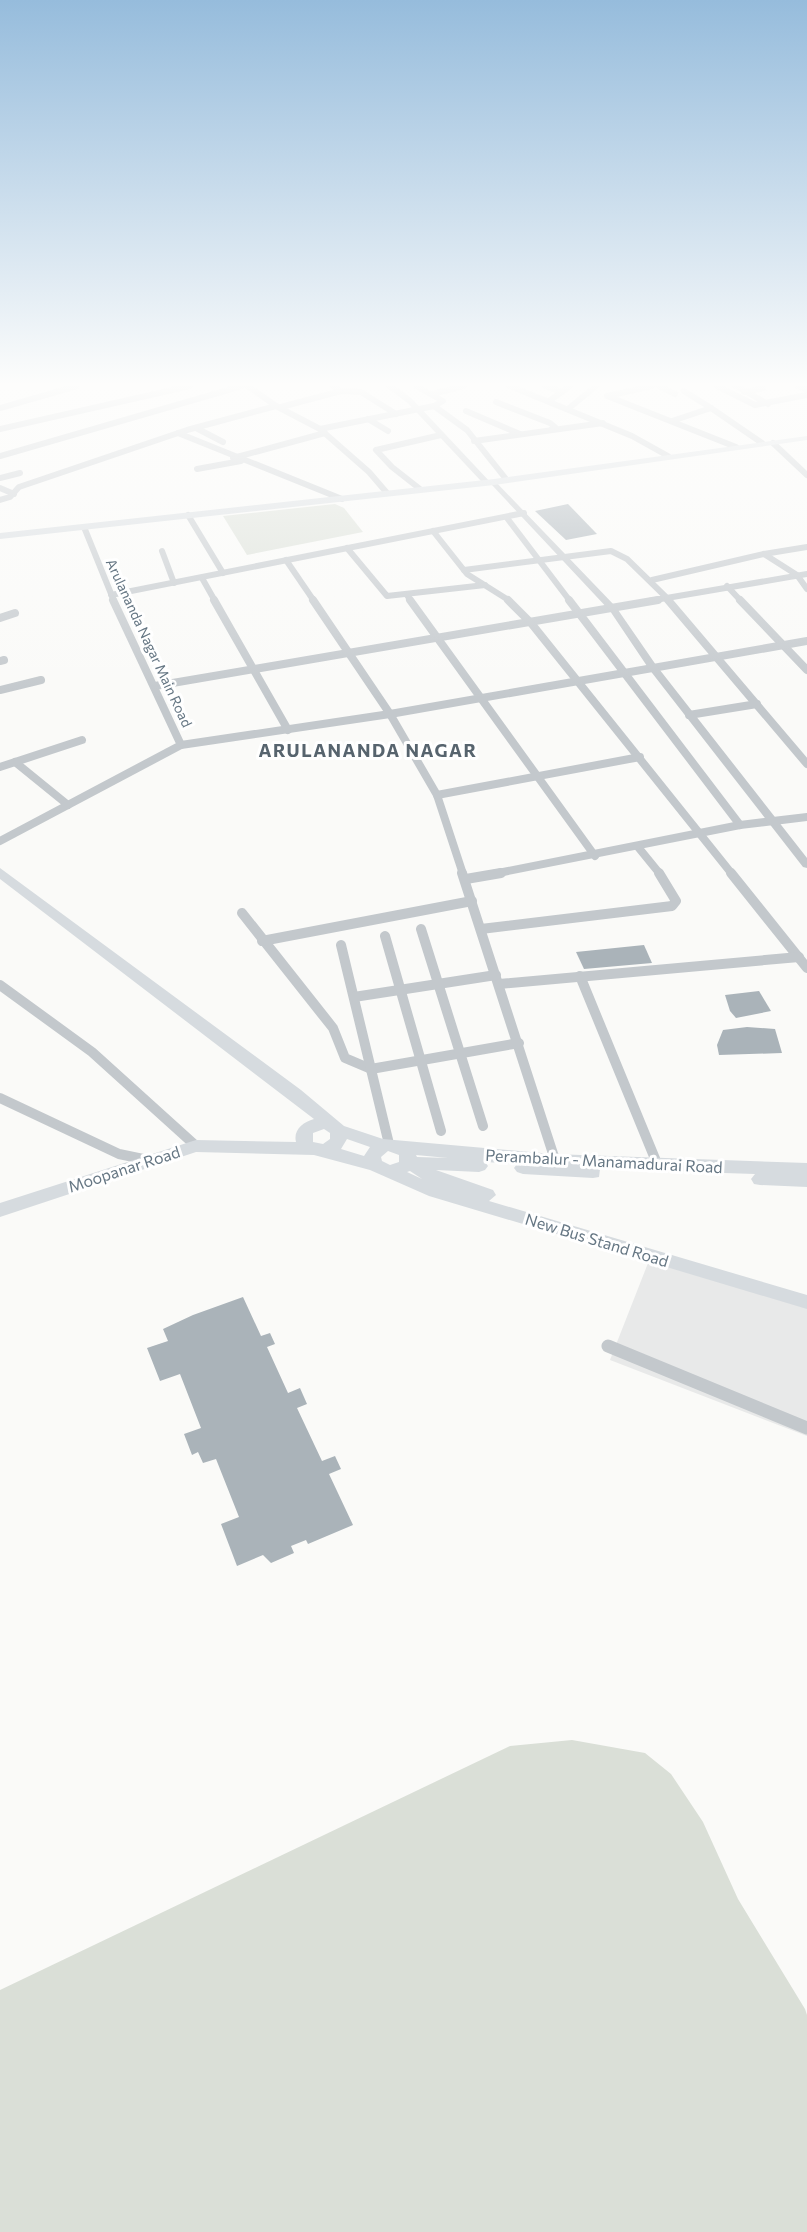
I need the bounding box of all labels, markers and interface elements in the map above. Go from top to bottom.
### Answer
street label: Arulananda Nagar Main Road [103,556,196,730]
district label: ARULANANDA NAGAR [259,739,477,761]
street label: Moopanar Road [65,1141,182,1196]
street label: Perambalur - Manamadurai Road [485,1145,723,1176]
street label: New Bus Stand Road [523,1209,671,1270]

